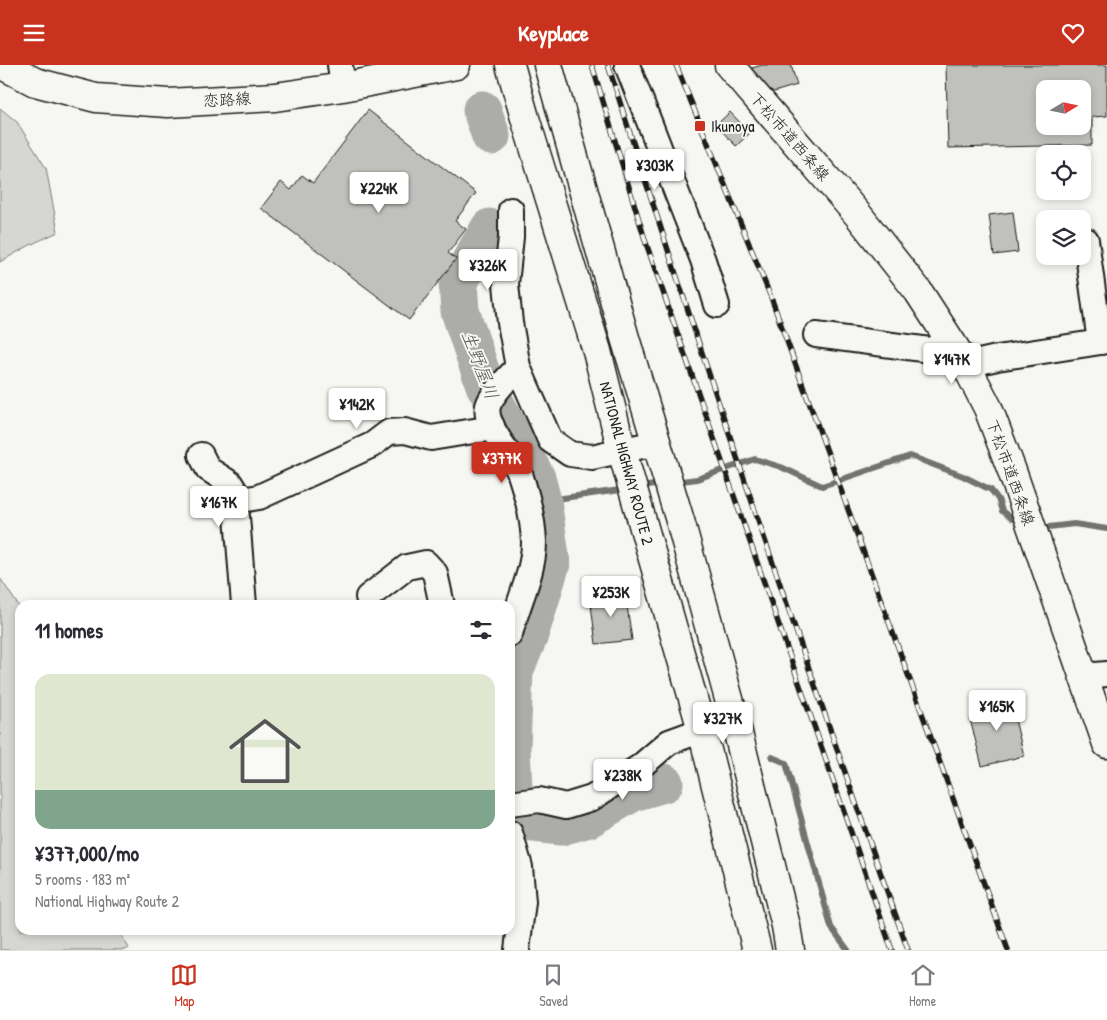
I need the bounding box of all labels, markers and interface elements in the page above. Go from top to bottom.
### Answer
text: Keyplace [518,18,589,48]
icon: menu [20,19,48,47]
icon: heart [1059,19,1087,47]
north arrow [1036,80,1091,135]
map controls [1036,80,1091,265]
street label: 恋路線 [202,87,252,111]
street label: 下松市道西条線 [745,87,835,185]
place label: Ikunoya [711,115,755,137]
marker: Ikunoya [693,119,707,133]
button: locate [1036,145,1091,200]
pin: ¥303K [620,149,690,191]
text: ¥303K [636,154,674,176]
pin: ¥224K [344,171,414,214]
text: ¥224K [361,177,397,199]
button: layers [1036,210,1091,265]
pin: ¥326K [453,249,523,291]
text: ¥326K [470,254,506,276]
water label: 生野屋川 [456,327,505,403]
pin: ¥147K [917,343,987,385]
text: ¥147K [934,348,970,370]
street label: NATIONAL HIGHWAY ROUTE 2 [595,379,659,547]
pin: ¥142K [322,387,392,430]
text: ¥142K [339,393,375,415]
street label: 下松市道西条線 [982,416,1040,528]
pin: ¥377K [467,441,537,484]
text: ¥377K [483,447,521,469]
pin: ¥167K [184,485,254,528]
text: ¥167K [201,491,237,513]
pin: ¥253K [576,575,646,618]
text: ¥253K [592,581,630,603]
text: 11 homes [35,616,103,645]
icon: filters [467,616,495,644]
pin: ¥165K [962,689,1032,732]
text: ¥165K [980,695,1014,717]
pin: ¥327K [688,701,758,744]
icon: home [220,706,310,796]
text: ¥327K [704,707,742,729]
pin: ¥238K [588,759,658,801]
text: ¥238K [604,764,642,786]
text: ¥377,000/mo [35,839,139,868]
text: 5 rooms · 183 m² [35,868,130,890]
text: National Highway Route 2 [35,890,179,912]
tab: Map [170,961,198,1010]
tab: Saved [539,961,568,1010]
tab: Home [909,961,937,1010]

